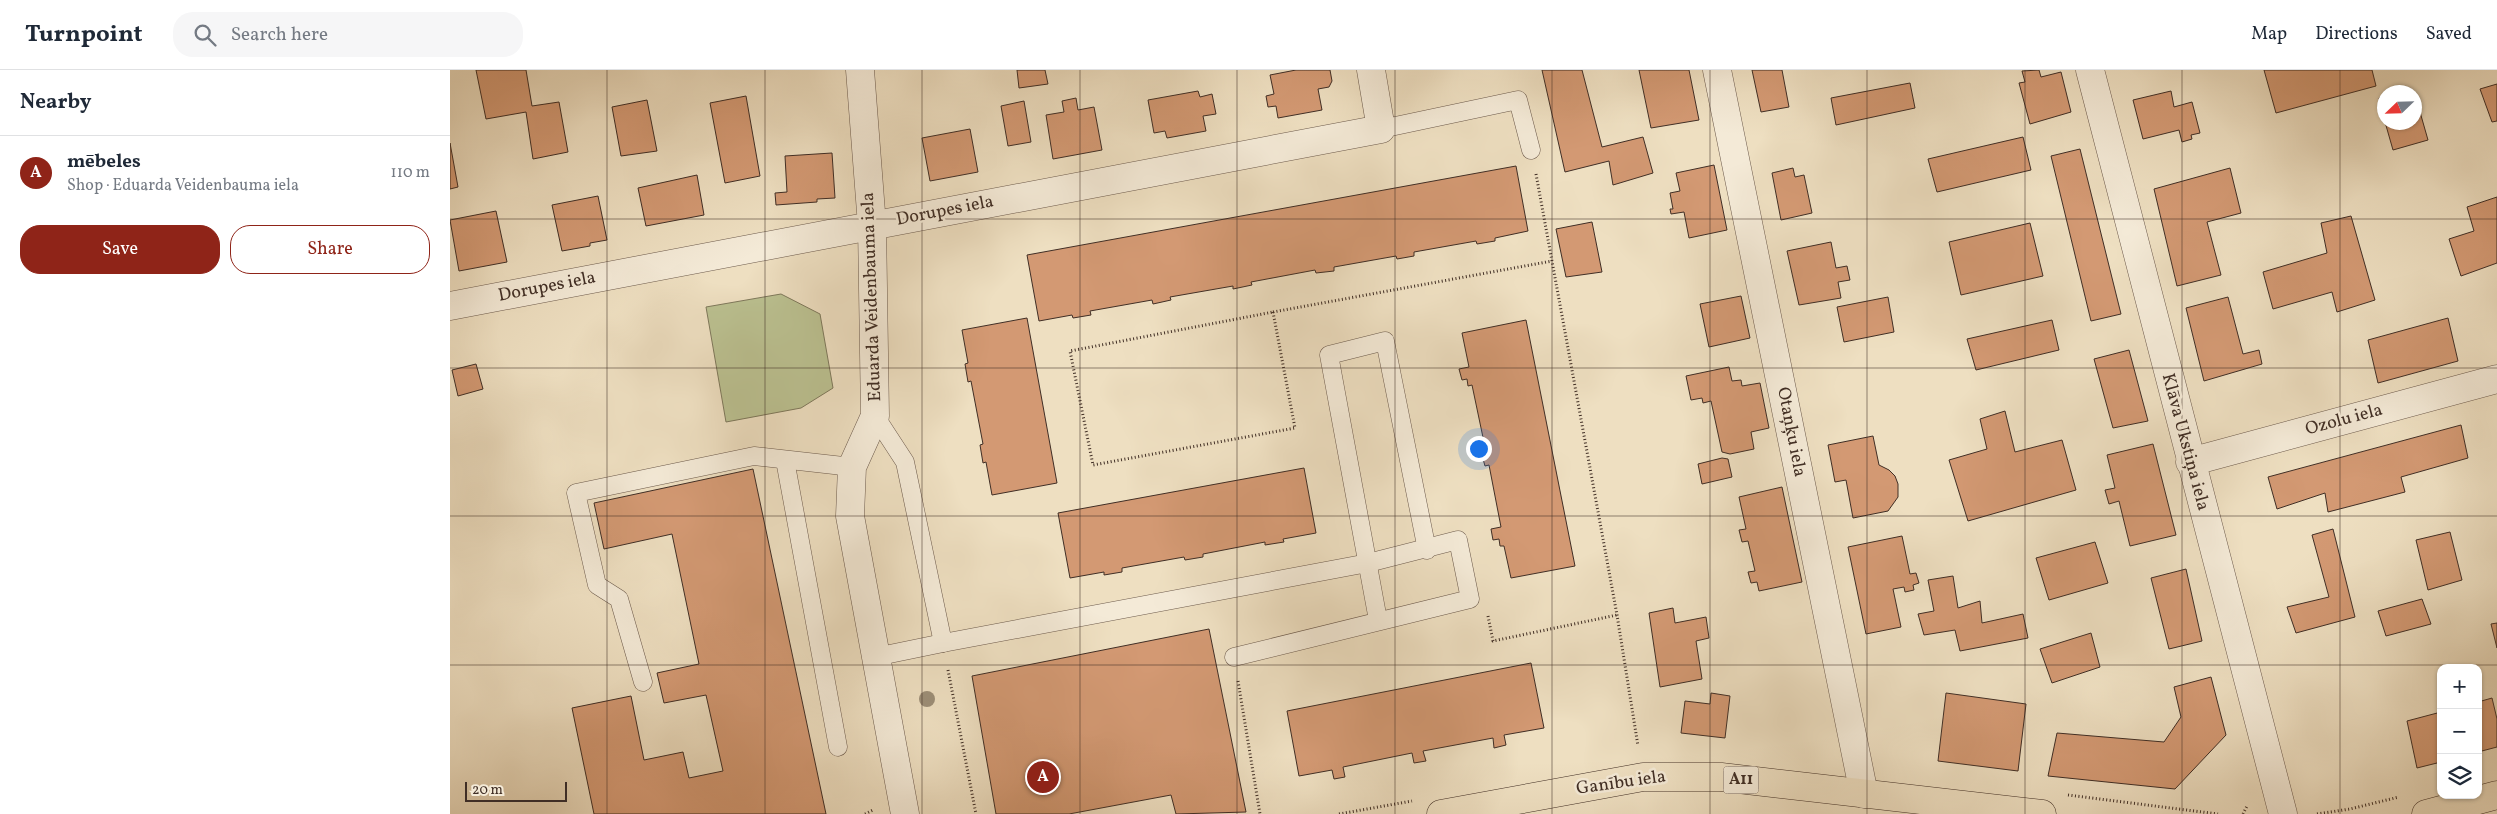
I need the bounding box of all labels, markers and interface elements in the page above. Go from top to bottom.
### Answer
search box [173,12,523,57]
text: Turnpoint [25,18,143,52]
icon: search [191,21,219,49]
text: Search here [231,22,328,48]
text: Map [2251,22,2287,47]
text: Directions [2315,22,2398,47]
text: Saved [2426,22,2472,47]
north arrow [2377,85,2422,130]
text: Nearby [20,88,91,117]
text: mēbeles [67,149,141,175]
text: A [30,162,42,184]
text: 110 m [391,162,430,184]
text: Shop · Eduarda Veidenbauma iela [67,175,299,197]
street label: Dorupes iela [894,189,996,233]
street label: Eduarda Veidenbauma iela [856,192,888,402]
button: Save [20,225,220,274]
button: Share [230,225,430,274]
street label: Dorupes iela [496,265,598,309]
street label: Klāva Ukstiņa iela [2155,371,2215,513]
street label: Otaņķu iela [1770,385,1812,479]
street label: Ozolu iela [2303,398,2385,442]
your location [1466,436,1492,462]
map controls [2437,664,2482,799]
button: + [2437,664,2482,709]
button: − [2437,709,2482,754]
button: layers [2437,754,2482,799]
pin: A [1027,758,1059,796]
street label: Ganību iela [1575,764,1667,802]
road number: A11 [1724,766,1758,794]
scale bar [465,779,568,802]
text: 20 m [472,781,503,800]

